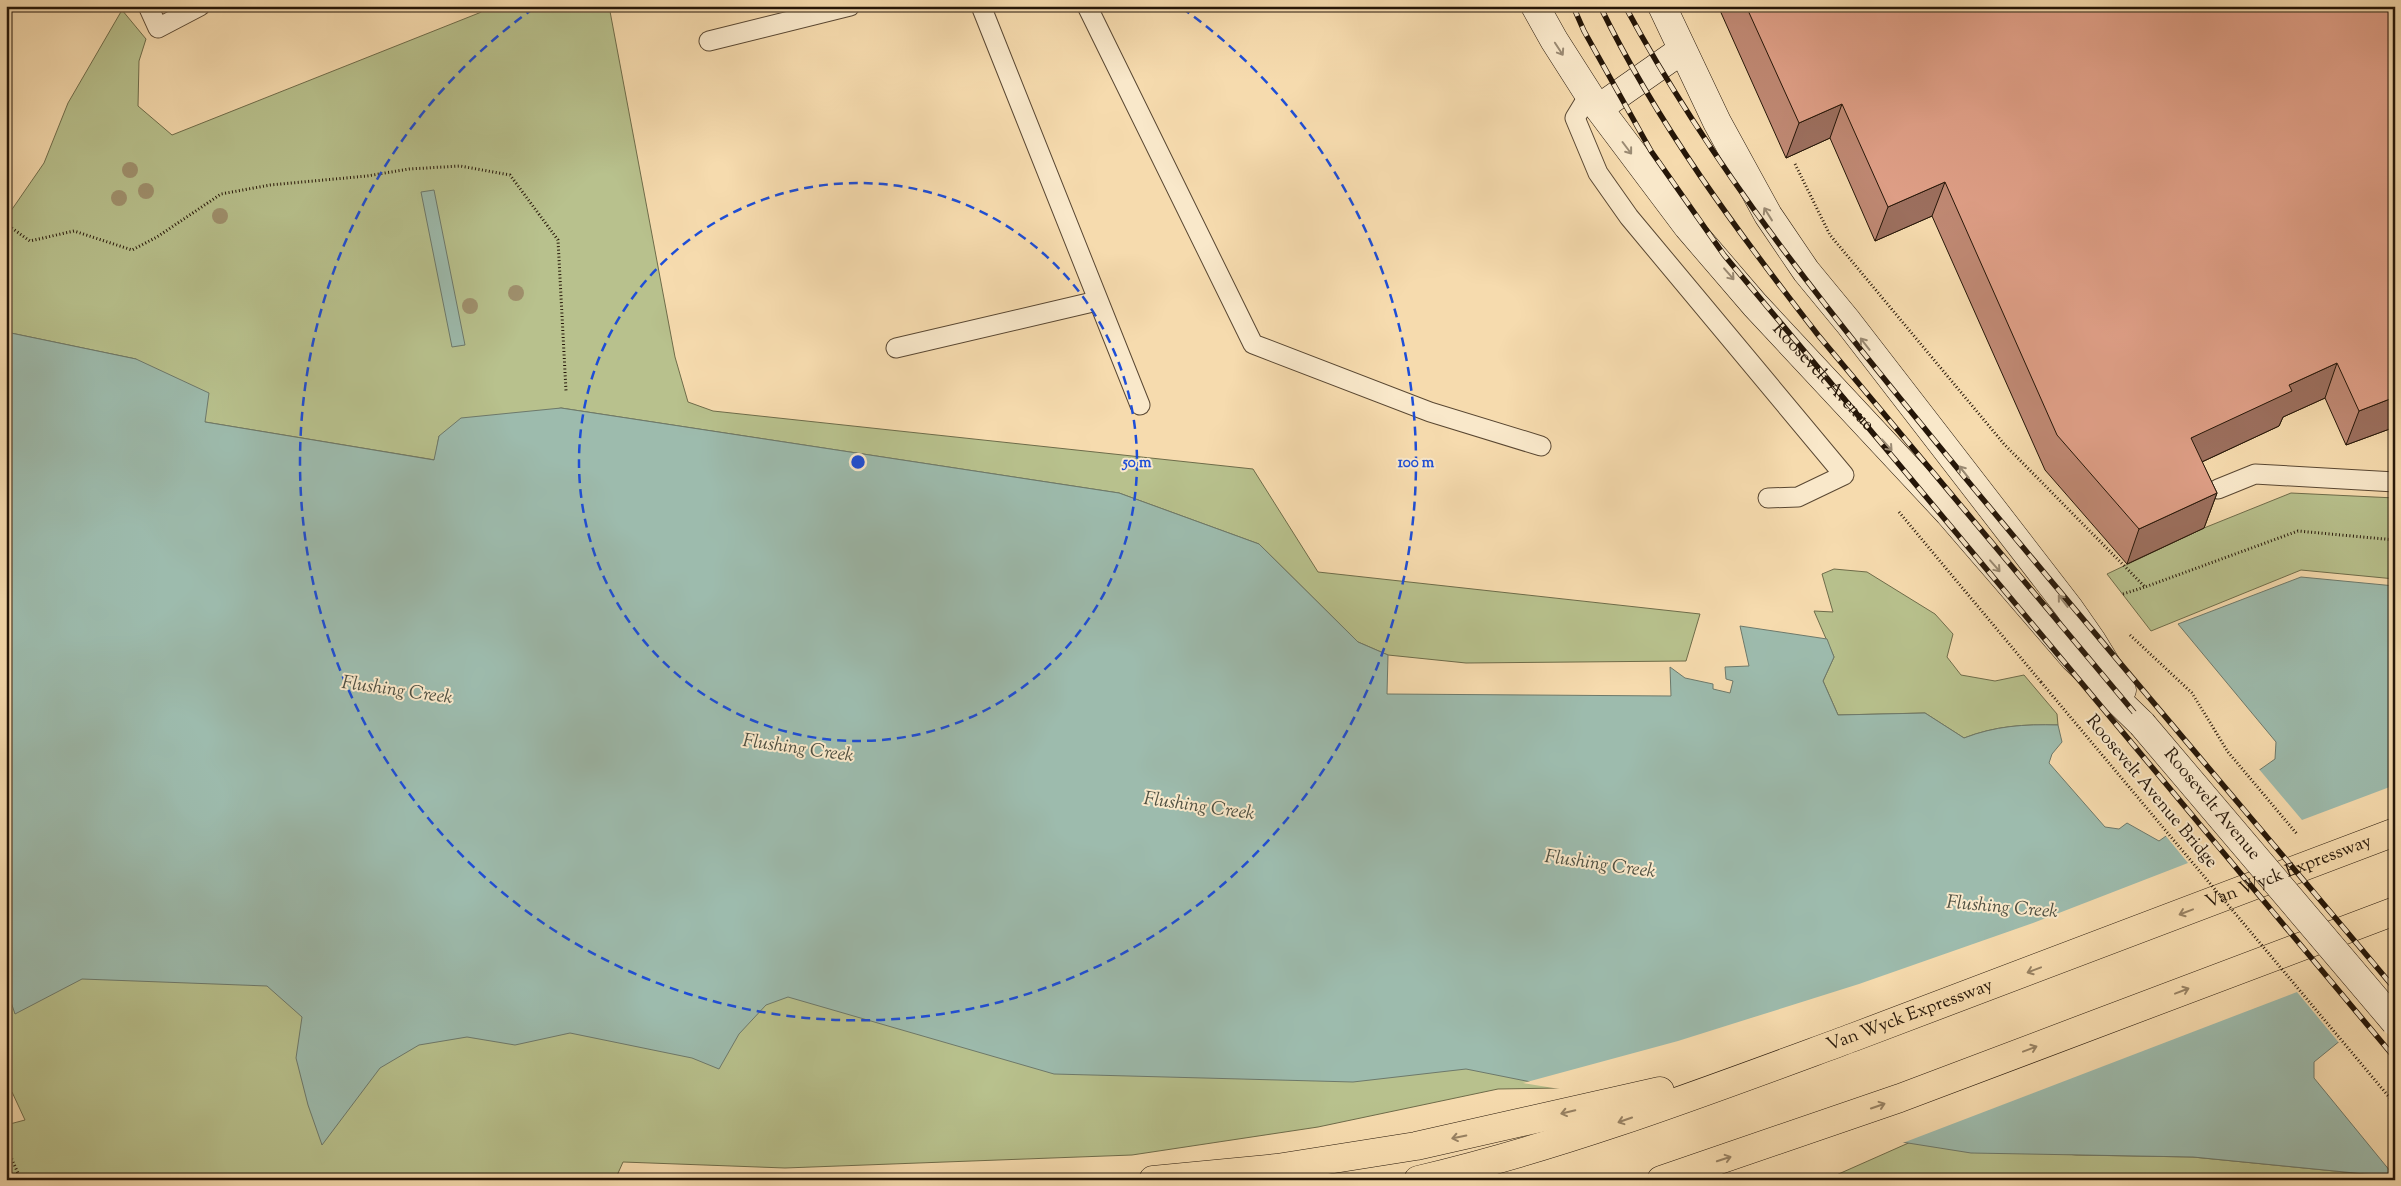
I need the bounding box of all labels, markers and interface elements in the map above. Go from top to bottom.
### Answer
one-way arrow [1555,41,1565,55]
one-way arrow [1622,141,1633,154]
one-way arrow [1762,207,1772,221]
one-way arrow [1723,268,1735,281]
street label: Roosevelt Avenue [1765,318,1880,437]
one-way arrow [1859,338,1870,351]
one-way arrow [1881,439,1893,452]
centre of rings [849,453,867,471]
text: 50 m [1122,453,1152,474]
text: 100 m [1398,453,1435,474]
one-way arrow [1958,466,1969,479]
one-way arrow [1989,560,2001,573]
one-way arrow [2058,594,2068,608]
water label: Flushing Creek [340,670,455,712]
street label: Roosevelt Avenue Bridge [2081,711,2221,873]
water label: Flushing Creek [741,728,856,770]
street label: Roosevelt Avenue [2157,744,2263,864]
water label: Flushing Creek [1142,786,1257,828]
street label: Van Wyck Expressway [2202,829,2376,916]
water label: Flushing Creek [1543,844,1658,886]
water label: Flushing Creek [1945,890,2059,926]
one-way arrow [2178,908,2194,917]
one-way arrow [2027,966,2042,975]
street label: Van Wyck Expressway [1823,973,1997,1059]
one-way arrow [2174,986,2189,996]
one-way arrow [2022,1044,2037,1053]
one-way arrow [1870,1101,1885,1110]
one-way arrow [1561,1108,1577,1118]
one-way arrow [1618,1116,1633,1125]
one-way arrow [1452,1133,1468,1142]
one-way arrow [1716,1154,1732,1164]

